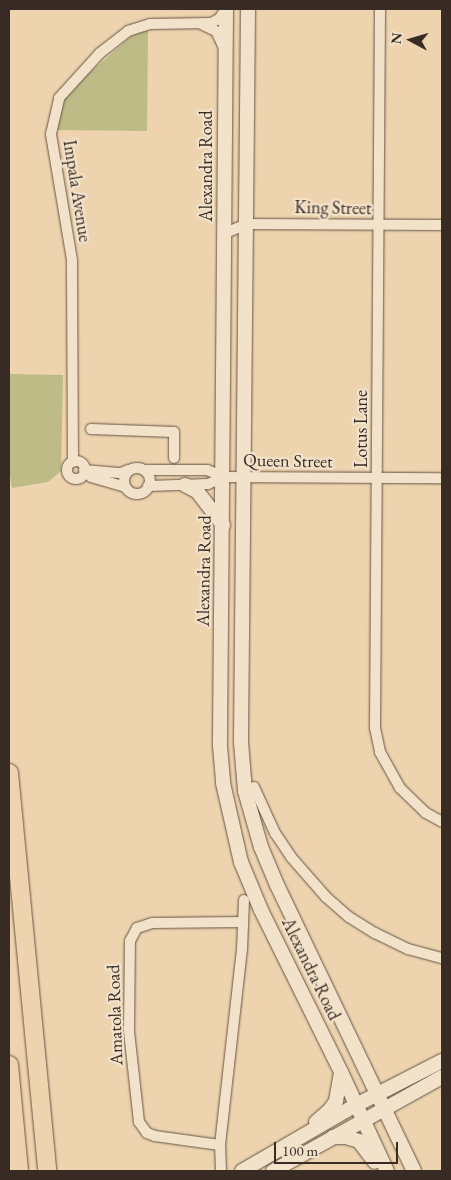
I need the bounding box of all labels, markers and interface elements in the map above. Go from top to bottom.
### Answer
north arrow [386,15,436,65]
text: N [387,32,406,45]
street label: Alexandra Road [195,110,217,222]
street label: Impala Avenue [58,138,96,244]
street label: King Street [294,197,372,219]
street label: Lotus Lane [350,390,372,468]
street label: Queen Street [243,449,333,473]
street label: Alexandra Road [192,515,216,627]
street label: Alexandra Road [277,914,345,1024]
street label: Amatola Road [102,964,128,1066]
scale bar [276,1132,400,1164]
text: 100 m [282,1141,318,1160]

